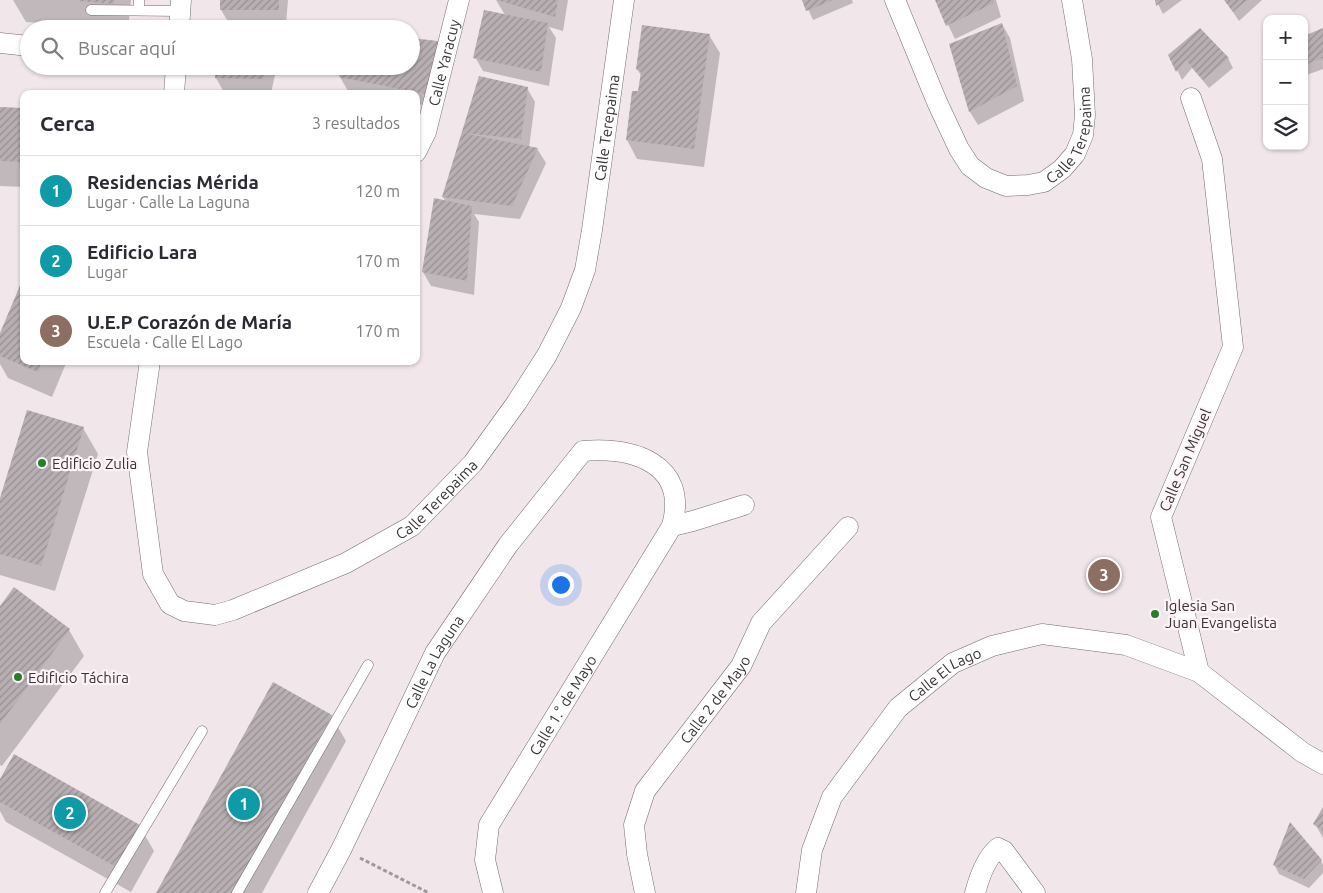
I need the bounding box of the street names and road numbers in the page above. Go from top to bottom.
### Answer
street label: Calle Yaracuy [424,17,462,108]
street label: Calle Terepaima [590,73,622,182]
street label: Calle Terepaima [1042,86,1094,186]
street label: Calle San Miguel [1156,406,1214,514]
street label: Calle Terepaima [392,456,480,542]
street label: Calle La Laguna [401,612,467,711]
street label: Calle El Lago [905,643,984,705]
street label: Calle 1.° de Mayo [525,652,600,758]
street label: Calle 2 de Mayo [676,653,753,747]

